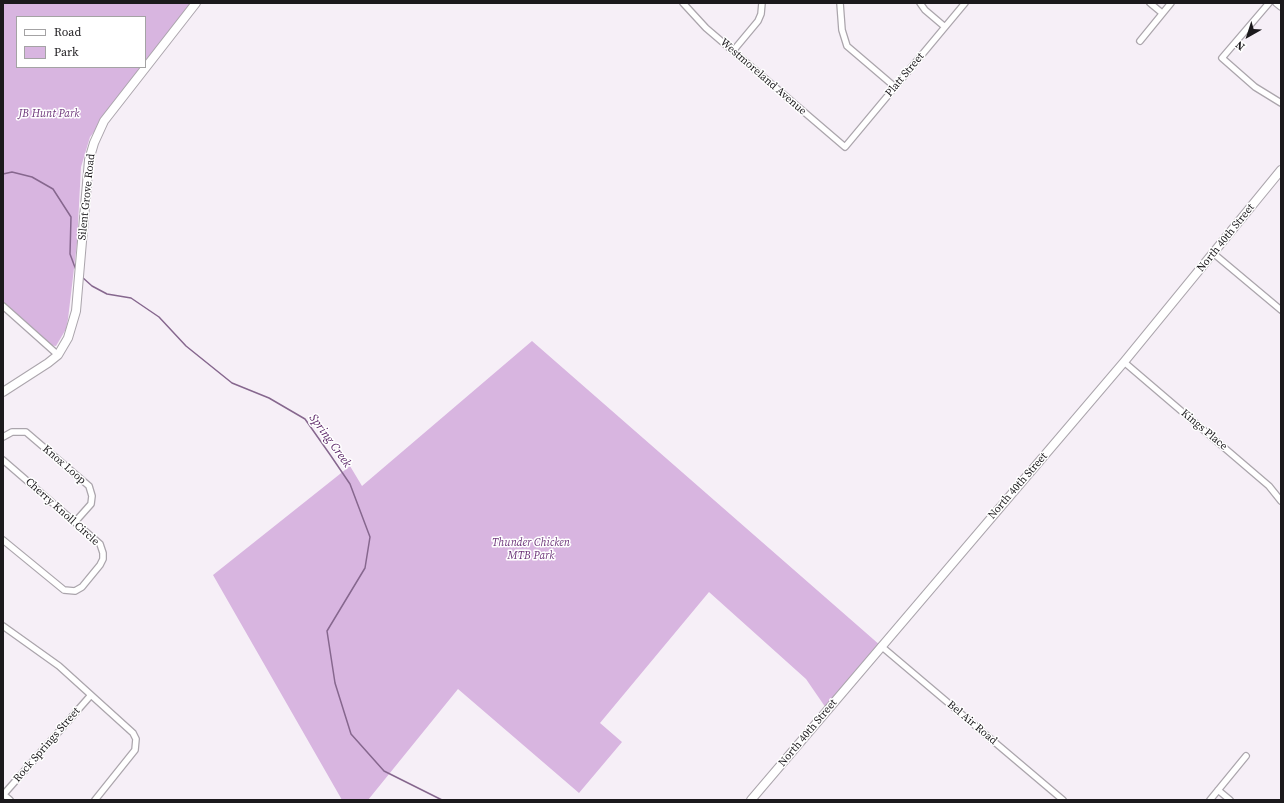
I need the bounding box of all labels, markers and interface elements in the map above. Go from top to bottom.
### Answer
legend [16,16,146,68]
north arrow [1228,16,1268,56]
text: Road [54,24,81,40]
street label: Westmoreland Avenue [717,36,809,118]
text: N [1232,37,1248,54]
text: Park [54,44,79,60]
street label: Platt Street [883,50,927,100]
park label: JB Hunt Park [19,107,79,121]
street label: Silent Grove Road [76,153,98,241]
street label: North 40th Street [1195,201,1257,275]
street label: Kings Place [1178,407,1230,453]
water label: Spring Creek [306,411,354,471]
street label: Knox Loop [40,443,88,487]
street label: North 40th Street [986,450,1050,522]
street label: Cherry Knoll Circle [22,475,102,549]
park label: Thunder Chicken MTB Park [492,536,570,562]
street label: North 40th Street [776,697,840,769]
street label: Bel Air Road [944,698,1000,748]
street label: Rock Springs Street [11,705,83,785]

